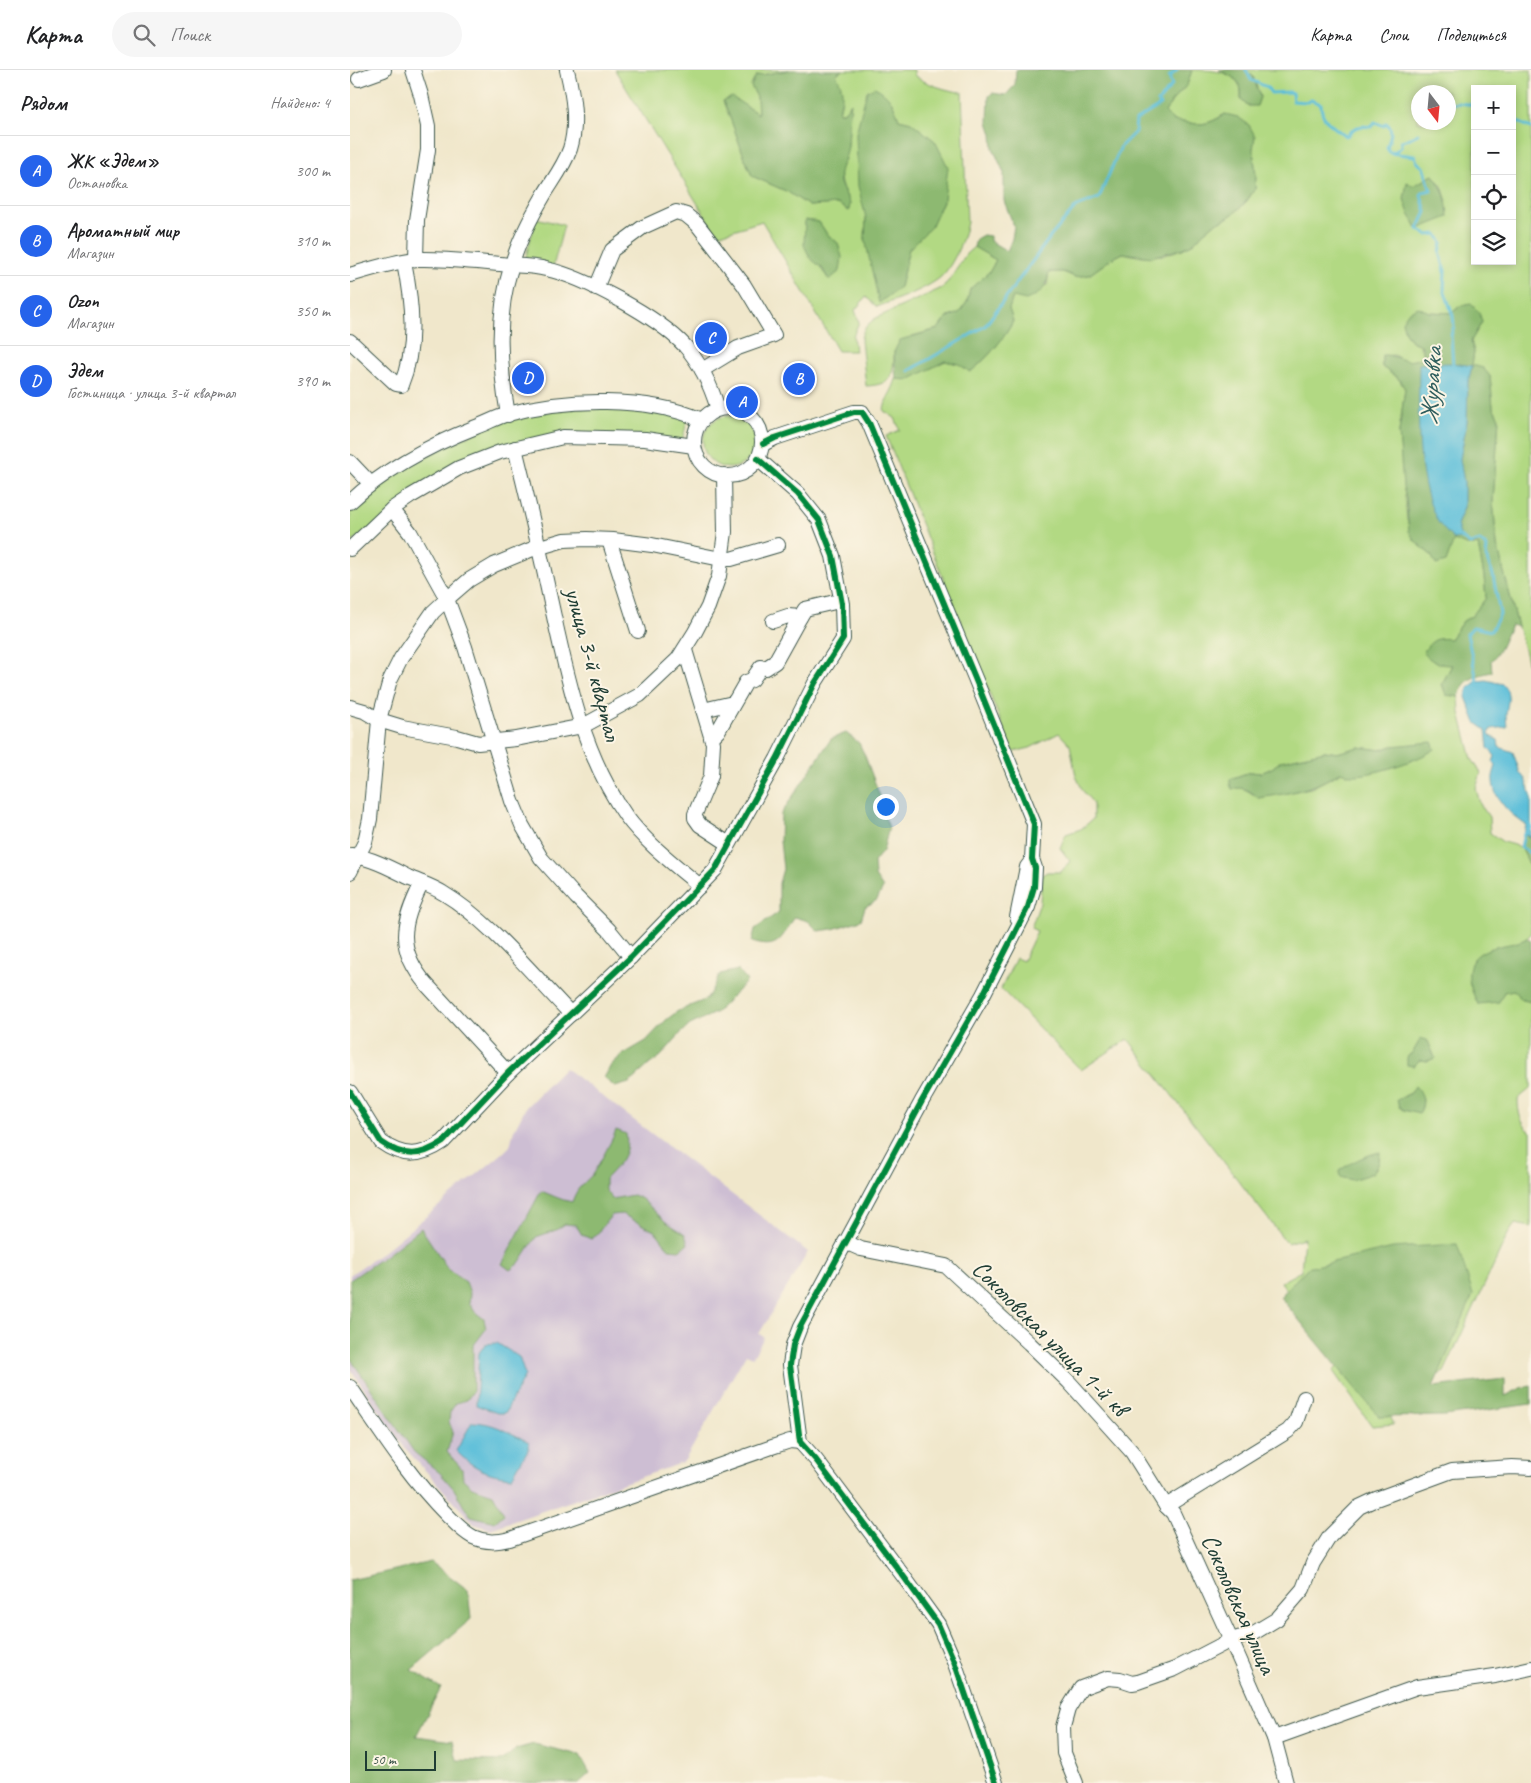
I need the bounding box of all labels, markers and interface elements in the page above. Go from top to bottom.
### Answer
search box [112,12,462,57]
text: Карта [25,20,82,50]
icon: search [130,21,158,49]
text: Поиск [170,23,210,47]
text: Карта [1310,24,1351,46]
text: Слои [1379,24,1408,46]
text: Поделиться [1436,24,1506,46]
north arrow [1411,85,1456,130]
map controls [1471,85,1516,265]
button: + [1471,85,1516,130]
text: Рядом [20,90,67,116]
text: Найдено: 4 [270,93,330,113]
button: − [1471,130,1516,175]
text: ЖК «Эдем» [67,149,159,173]
text: A [32,161,40,181]
text: 300 m [296,161,330,181]
text: Остановка [67,173,127,193]
button: locate [1471,175,1516,220]
text: Ароматный мир [67,219,179,243]
button: layers [1471,220,1516,265]
text: B [32,231,40,251]
text: 310 m [296,231,330,251]
text: Магазин [67,243,114,263]
text: Ozon [67,289,99,313]
text: C [32,301,40,321]
text: 350 m [296,301,330,321]
text: Магазин [67,313,114,333]
pin: C [695,319,727,357]
water label: Журавка [1412,343,1450,426]
text: Эдем [67,359,103,383]
pin: D [512,359,544,397]
pin: B [783,360,815,398]
text: D [31,371,41,391]
text: 390 m [296,371,330,391]
text: Гостиница · улица 3-й квартал [67,383,235,403]
pin: A [726,383,758,421]
street label: улица 3-й квартал [557,582,629,745]
your location [873,794,899,820]
street label: Соколовская улица 1-й кв [965,1253,1138,1426]
street label: Соколовская улица [1194,1529,1285,1681]
scale bar [365,1748,436,1771]
text: 50 m [372,1751,396,1768]

